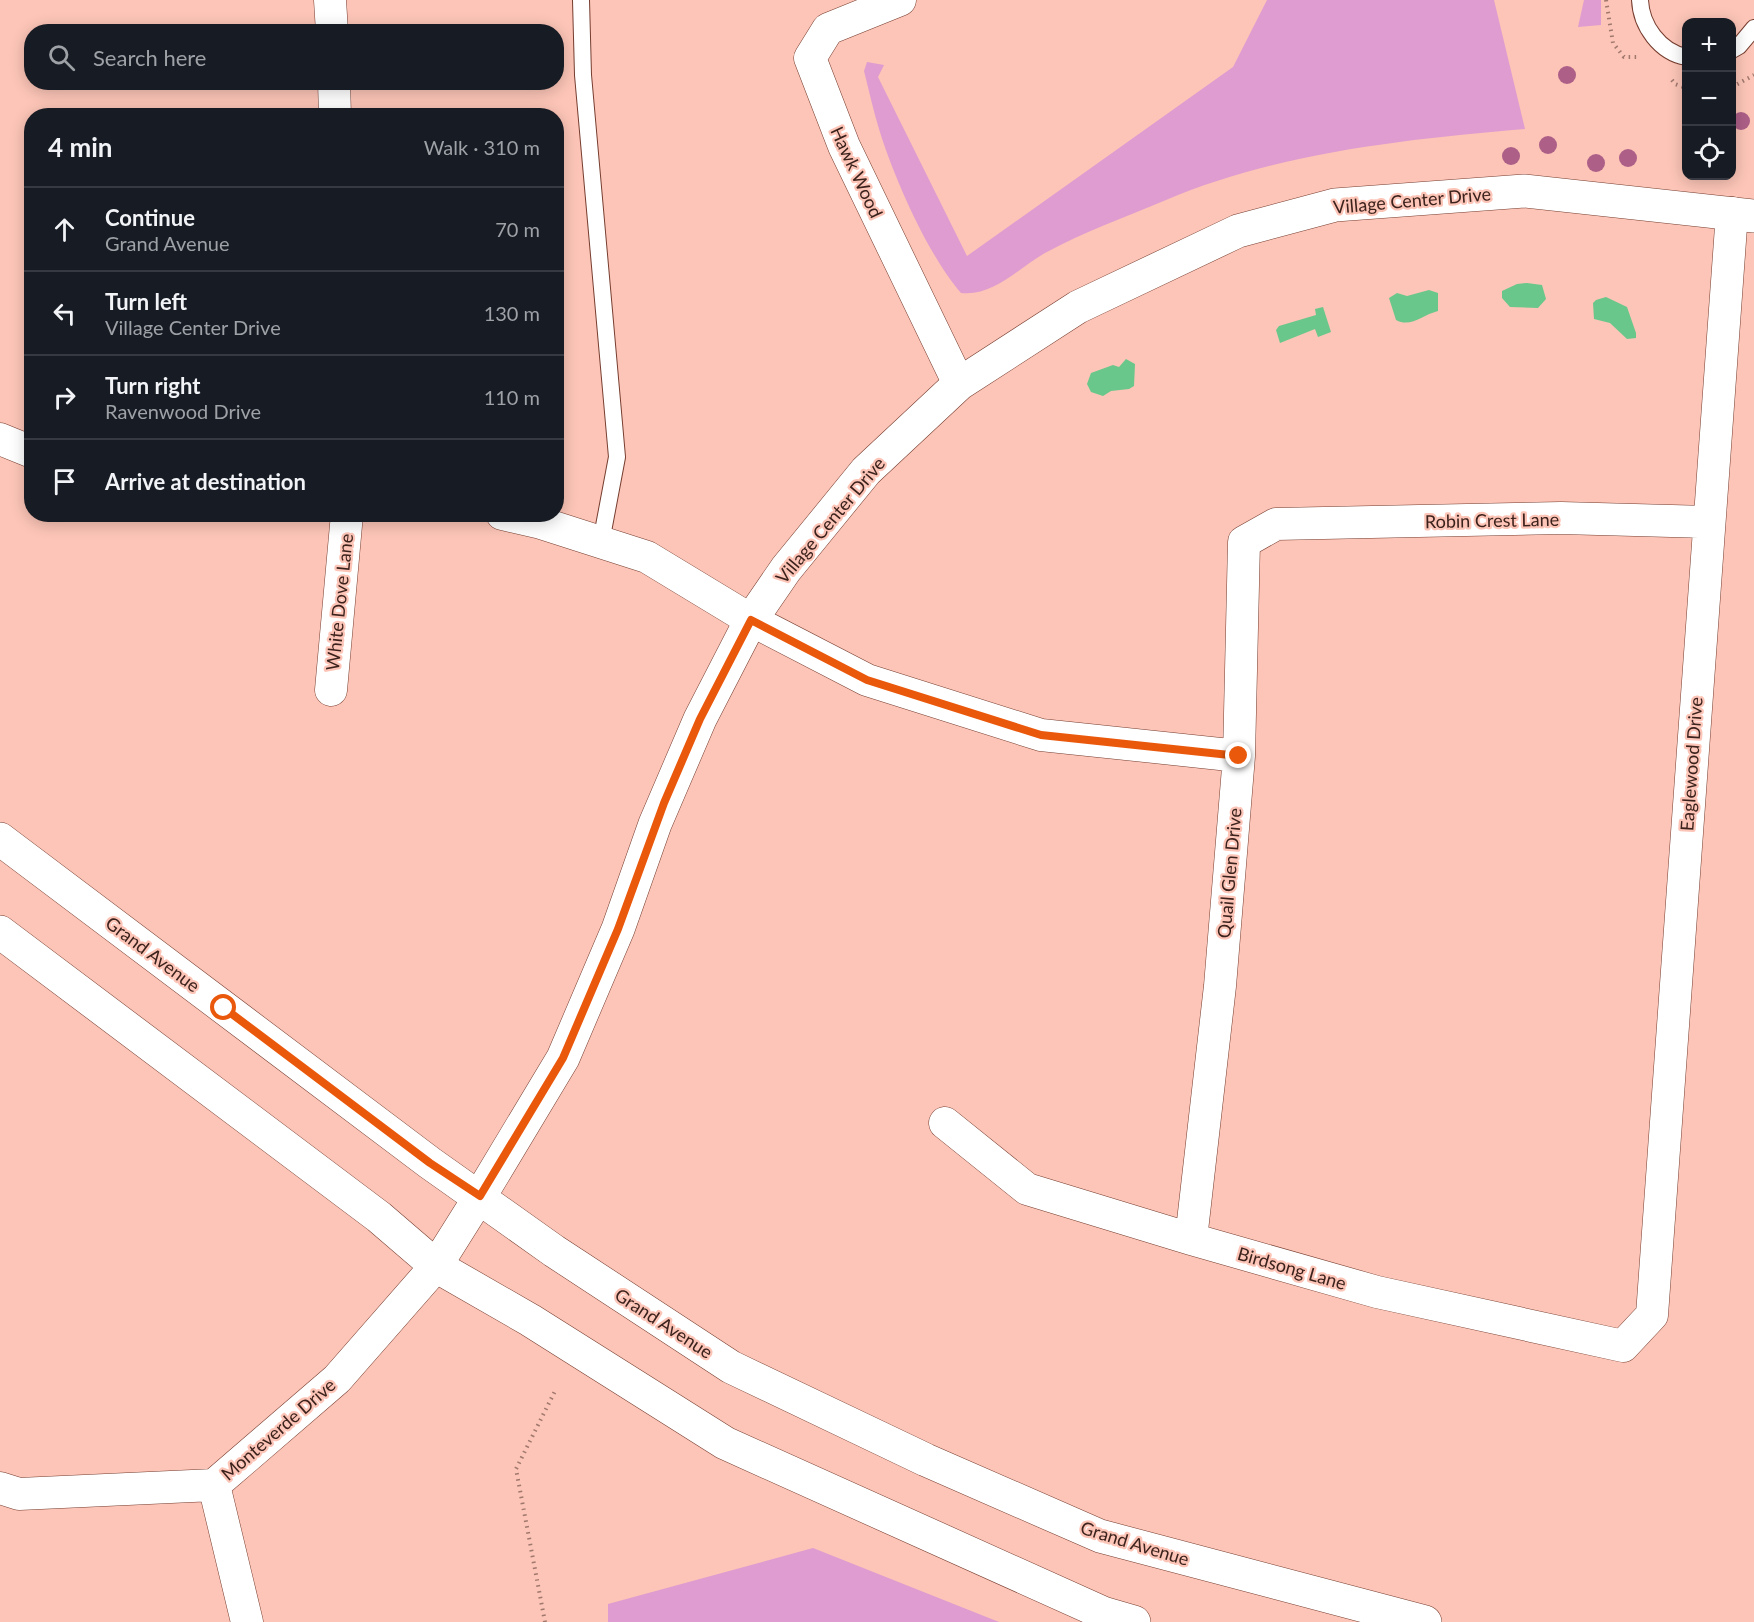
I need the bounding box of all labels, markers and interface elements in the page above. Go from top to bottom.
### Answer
map controls [1682,18,1736,180]
button: + [1682,18,1736,72]
search box [24,24,564,90]
icon: search [45,41,78,74]
text: Search here [93,44,206,71]
button: − [1682,72,1736,126]
street label: Hawk Wood [826,123,888,221]
button: locate [1682,126,1736,180]
text: 4 min [48,131,112,163]
text: Walk · 310 m [424,135,540,159]
street label: Village Center Drive [1332,182,1492,218]
text: Continue [105,204,195,231]
icon: ahead [48,213,81,246]
text: 70 m [495,217,540,241]
text: Grand Avenue [105,231,230,255]
text: Turn left [105,288,187,315]
icon: left [48,297,81,330]
text: 130 m [484,301,540,325]
text: Village Center Drive [105,315,281,339]
text: Turn right [105,372,200,399]
icon: right [48,381,81,414]
text: 110 m [484,385,540,409]
text: Ravenwood Drive [105,399,261,423]
street label: Village Center Drive [771,452,889,588]
icon: arrive [48,465,81,498]
text: Arrive at destination [105,468,306,495]
street label: Robin Crest Lane [1425,508,1559,532]
street label: White Dove Lane [321,532,357,672]
street label: Eaglewood Drive [1675,696,1707,832]
route end [1225,742,1251,768]
street label: Quail Glen Drive [1212,807,1246,939]
street label: Grand Avenue [102,911,204,997]
route start [210,994,236,1020]
street label: Birdsong Lane [1235,1242,1349,1294]
street label: Grand Avenue [611,1283,717,1363]
street label: Monteverde Drive [216,1373,340,1485]
street label: Grand Avenue [1078,1516,1192,1570]

